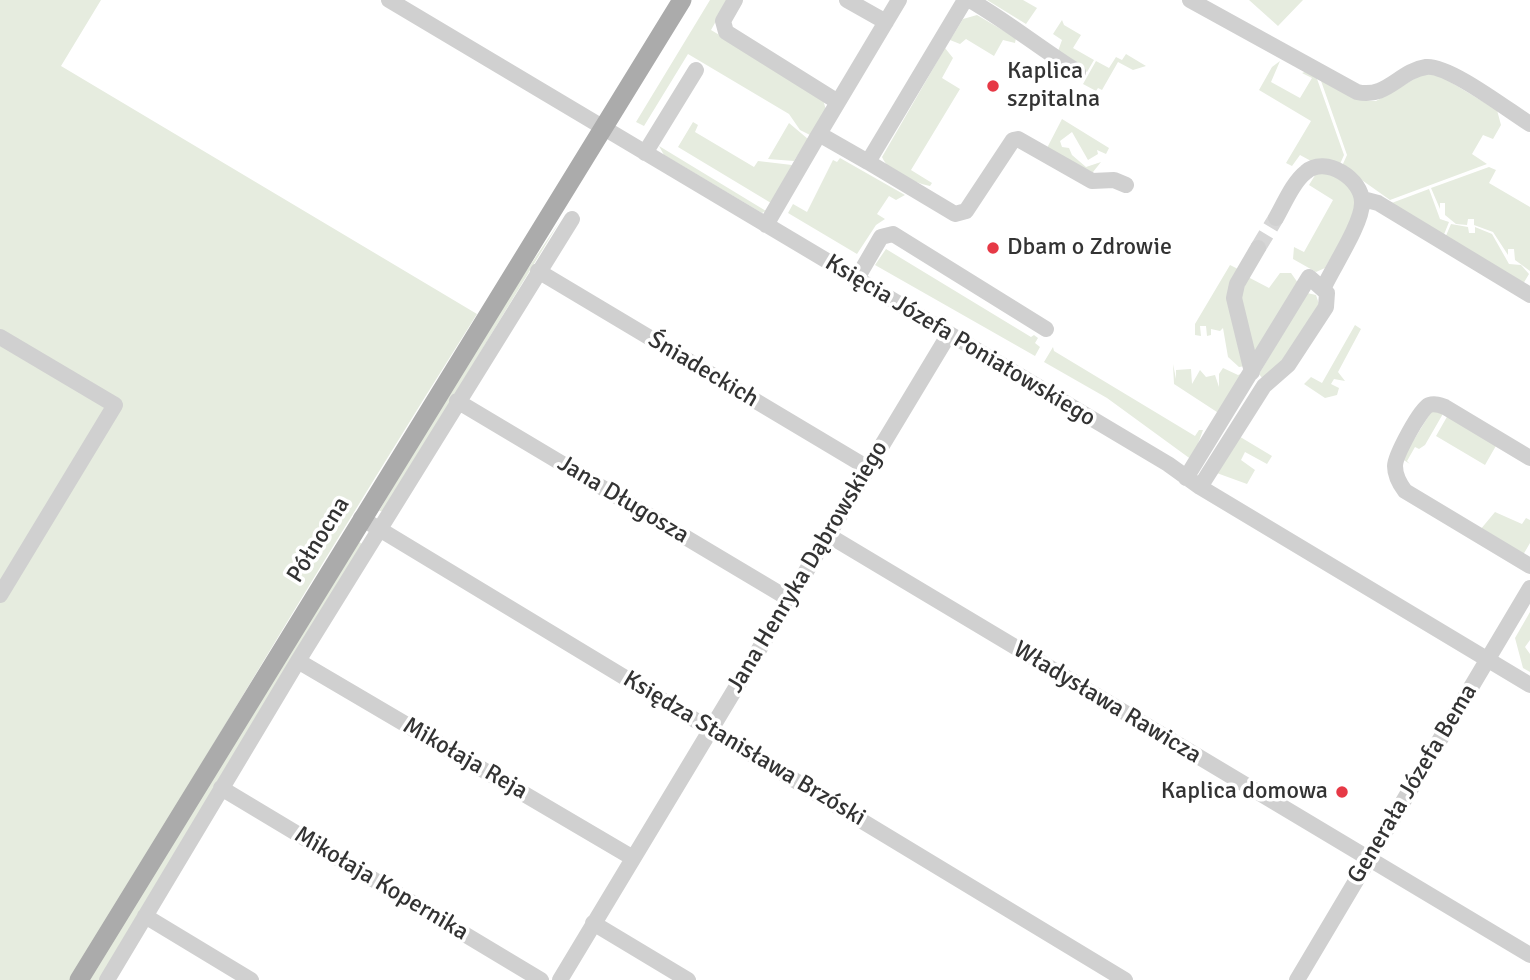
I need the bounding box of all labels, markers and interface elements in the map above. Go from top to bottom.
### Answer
place label: Kaplica szpitalna [1007,58,1100,114]
marker: Kaplica szpitalna [985,78,1001,94]
place label: Dbam o Zdrowie [1007,234,1172,262]
marker: Dbam o Zdrowie [985,240,1001,256]
street label: Księcia Józefa Poniatowskiego [820,249,1100,433]
street label: Śniadeckich [643,326,763,414]
street label: Jana Henryka Dąbrowskiego [721,436,895,698]
street label: Jana Długosza [552,450,694,550]
street label: Północna [281,492,357,588]
street label: Władysława Rawicza [1008,636,1206,770]
street label: Księdza Stanisława Brzóski [618,665,870,833]
street label: Generała Józefa Bema [1342,679,1484,889]
street label: Mikołaja Reja [398,712,532,806]
place label: Kaplica domowa [1161,778,1328,806]
marker: Kaplica domowa [1334,784,1350,800]
street label: Mikołaja Kopernika [289,821,473,947]

